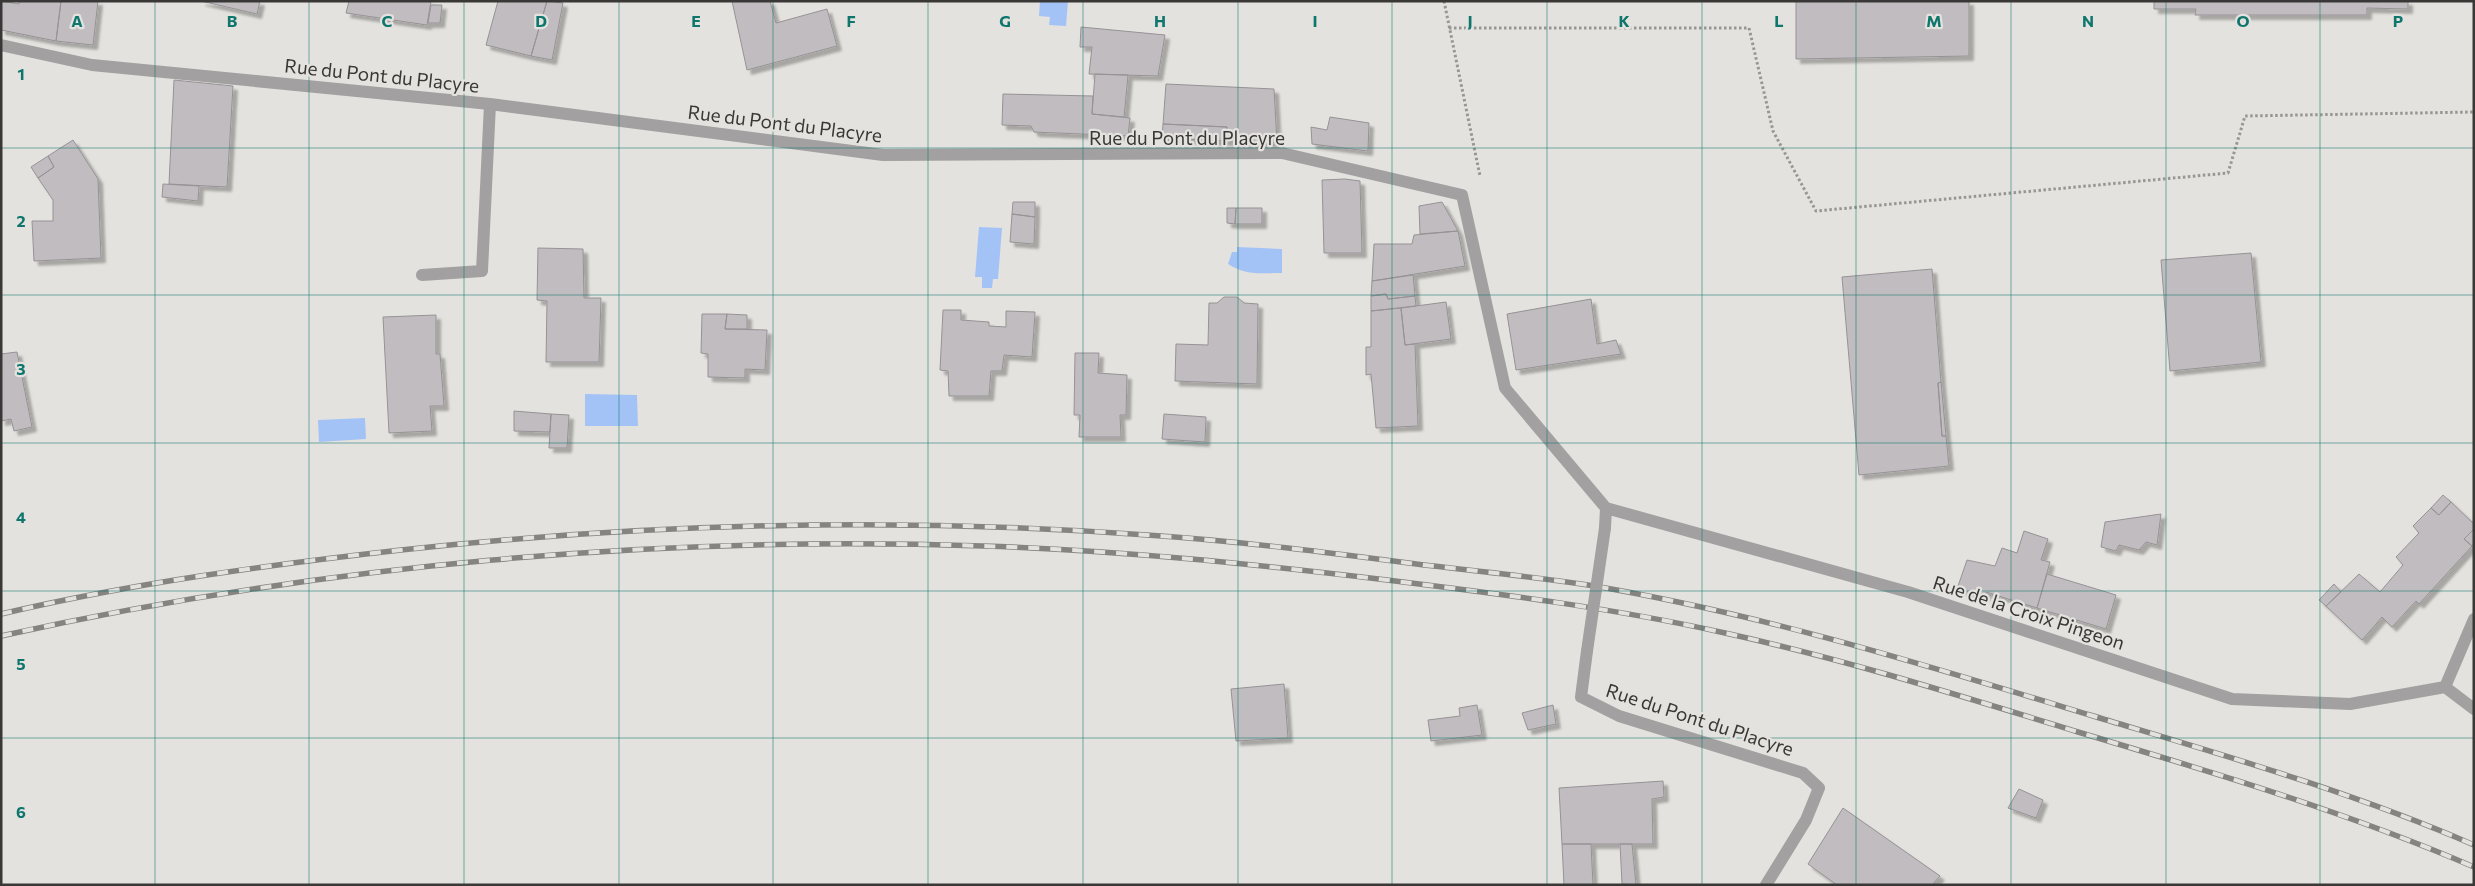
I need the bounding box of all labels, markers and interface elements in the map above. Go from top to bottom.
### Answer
text: A [71,11,83,30]
text: B [227,11,238,30]
text: C [382,11,393,30]
text: D [535,11,547,30]
text: E [691,11,701,30]
text: F [846,11,856,30]
text: G [999,11,1011,30]
text: H [1154,11,1166,30]
text: I [1312,11,1318,30]
text: J [1467,11,1473,30]
text: K [1618,11,1630,30]
text: L [1774,11,1784,30]
text: M [1926,11,1942,30]
text: N [2082,11,2094,30]
text: O [2236,11,2250,30]
text: P [2393,11,2403,30]
street label: Rue du Pont du Placyre [283,53,481,97]
text: 1 [17,64,25,83]
street label: Rue du Pont du Placyre [686,100,884,146]
street label: Rue du Pont du Placyre [1089,126,1285,149]
text: 2 [16,211,26,230]
text: 3 [16,359,26,378]
text: 4 [16,507,26,526]
street label: Rue de la Croix Pingeon [1930,570,2128,654]
text: 5 [16,654,26,673]
street label: Rue du Pont du Placyre [1603,678,1797,760]
text: 6 [16,802,26,821]

